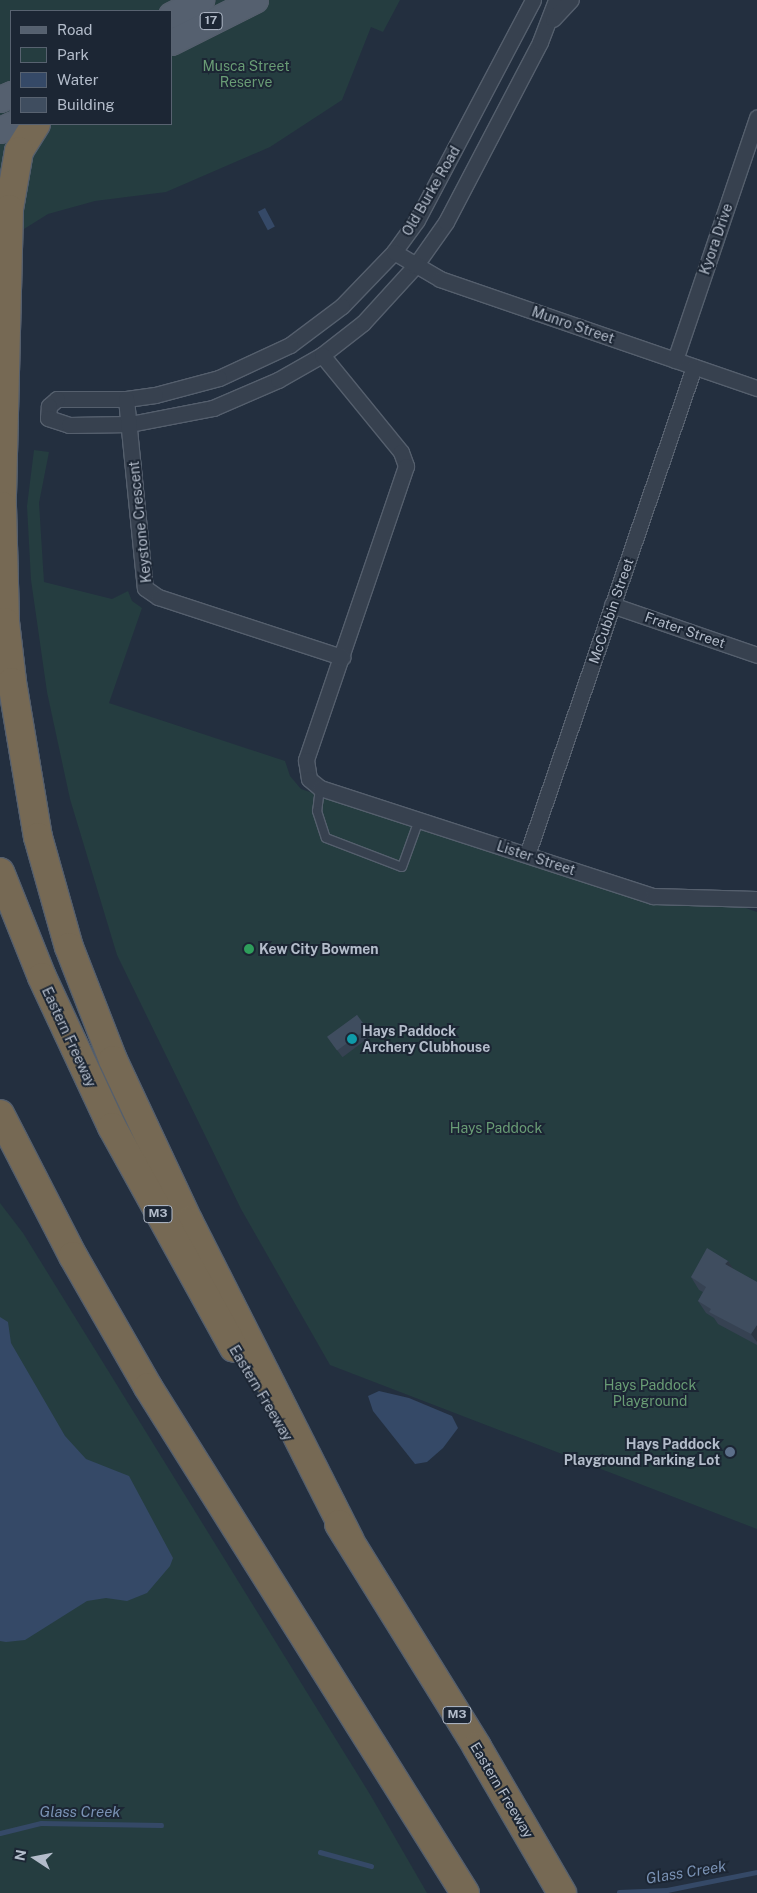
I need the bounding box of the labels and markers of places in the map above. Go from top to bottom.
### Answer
place label: Kew City Bowmen [259,941,379,957]
marker: Kew City Bowmen [243,943,255,955]
place label: Hays Paddock Archery Clubhouse [362,1023,490,1056]
marker: Hays Paddock Archery Clubhouse [346,1033,358,1045]
place label: Hays Paddock Playground Parking Lot [564,1436,720,1468]
marker: Hays Paddock Playground Parking Lot [724,1446,736,1458]

